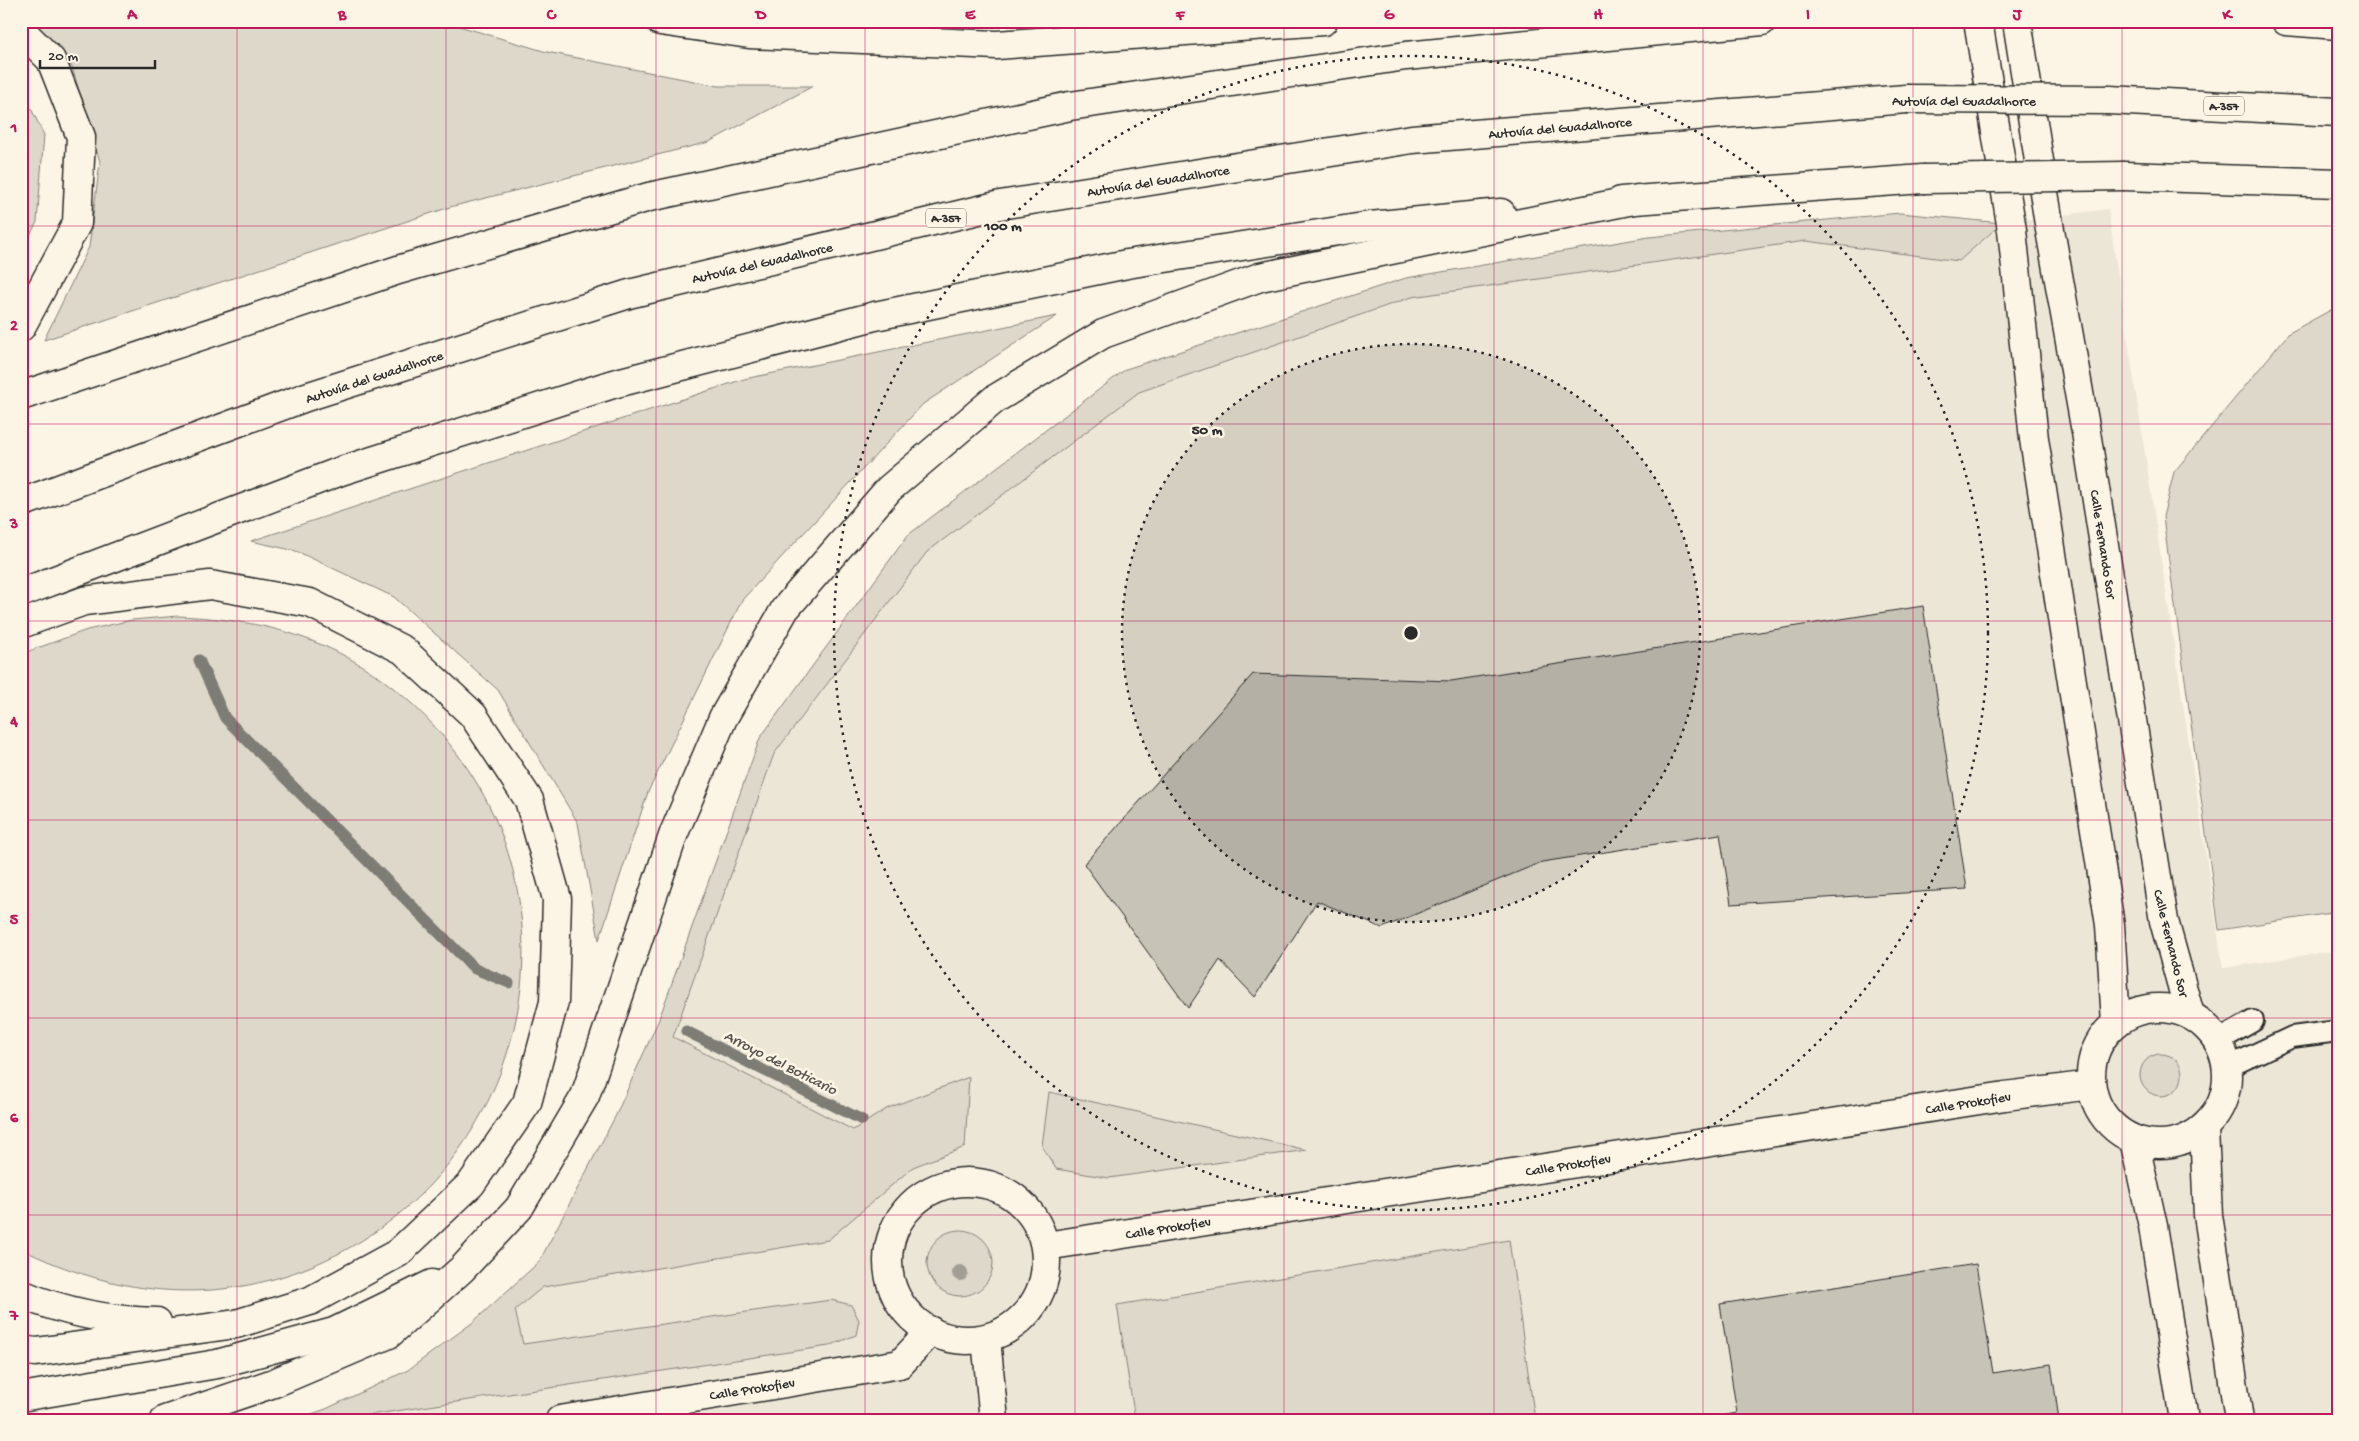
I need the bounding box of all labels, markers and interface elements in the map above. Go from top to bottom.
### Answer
text: A [126,7,138,26]
text: B [337,7,347,26]
text: C [546,7,557,26]
text: D [754,7,767,26]
text: E [965,7,976,26]
text: F [1175,7,1186,26]
text: G [1384,7,1395,26]
text: H [1593,7,1603,26]
text: I [1806,7,1810,26]
text: J [2012,7,2023,26]
text: K [2222,7,2234,26]
scale bar [40,38,155,70]
text: 20 m [48,48,78,66]
street label: Autovía del Guadalhorce [1892,94,2037,111]
road number: A-357 [2204,96,2244,115]
street label: Autovía del Guadalhorce [1488,115,1633,144]
text: 1 [10,120,17,139]
street label: Autovía del Guadalhorce [1086,163,1232,202]
road number: A-357 [926,208,966,228]
text: 100 m [983,218,1022,236]
street label: Autovía del Guadalhorce [691,240,835,289]
text: 2 [10,318,18,337]
street label: Autovía del Guadalhorce [304,348,447,409]
text: 50 m [1192,422,1223,440]
street label: Calle Fernando Sor [2085,489,2119,601]
text: 3 [9,516,18,535]
centre of rings [1402,624,1420,642]
text: 4 [9,714,18,733]
street label: Calle Fernando Sor [2148,888,2191,1000]
text: 5 [10,912,19,931]
water label: Arroyo del Boticario [721,1028,840,1100]
street label: Calle Prokofiev [1924,1089,2012,1120]
text: 6 [10,1110,19,1129]
street label: Calle Prokofiev [1524,1151,1612,1182]
street label: Calle Prokofiev [1124,1214,1212,1245]
text: 7 [9,1308,19,1327]
street label: Calle Prokofiev [708,1375,796,1406]

